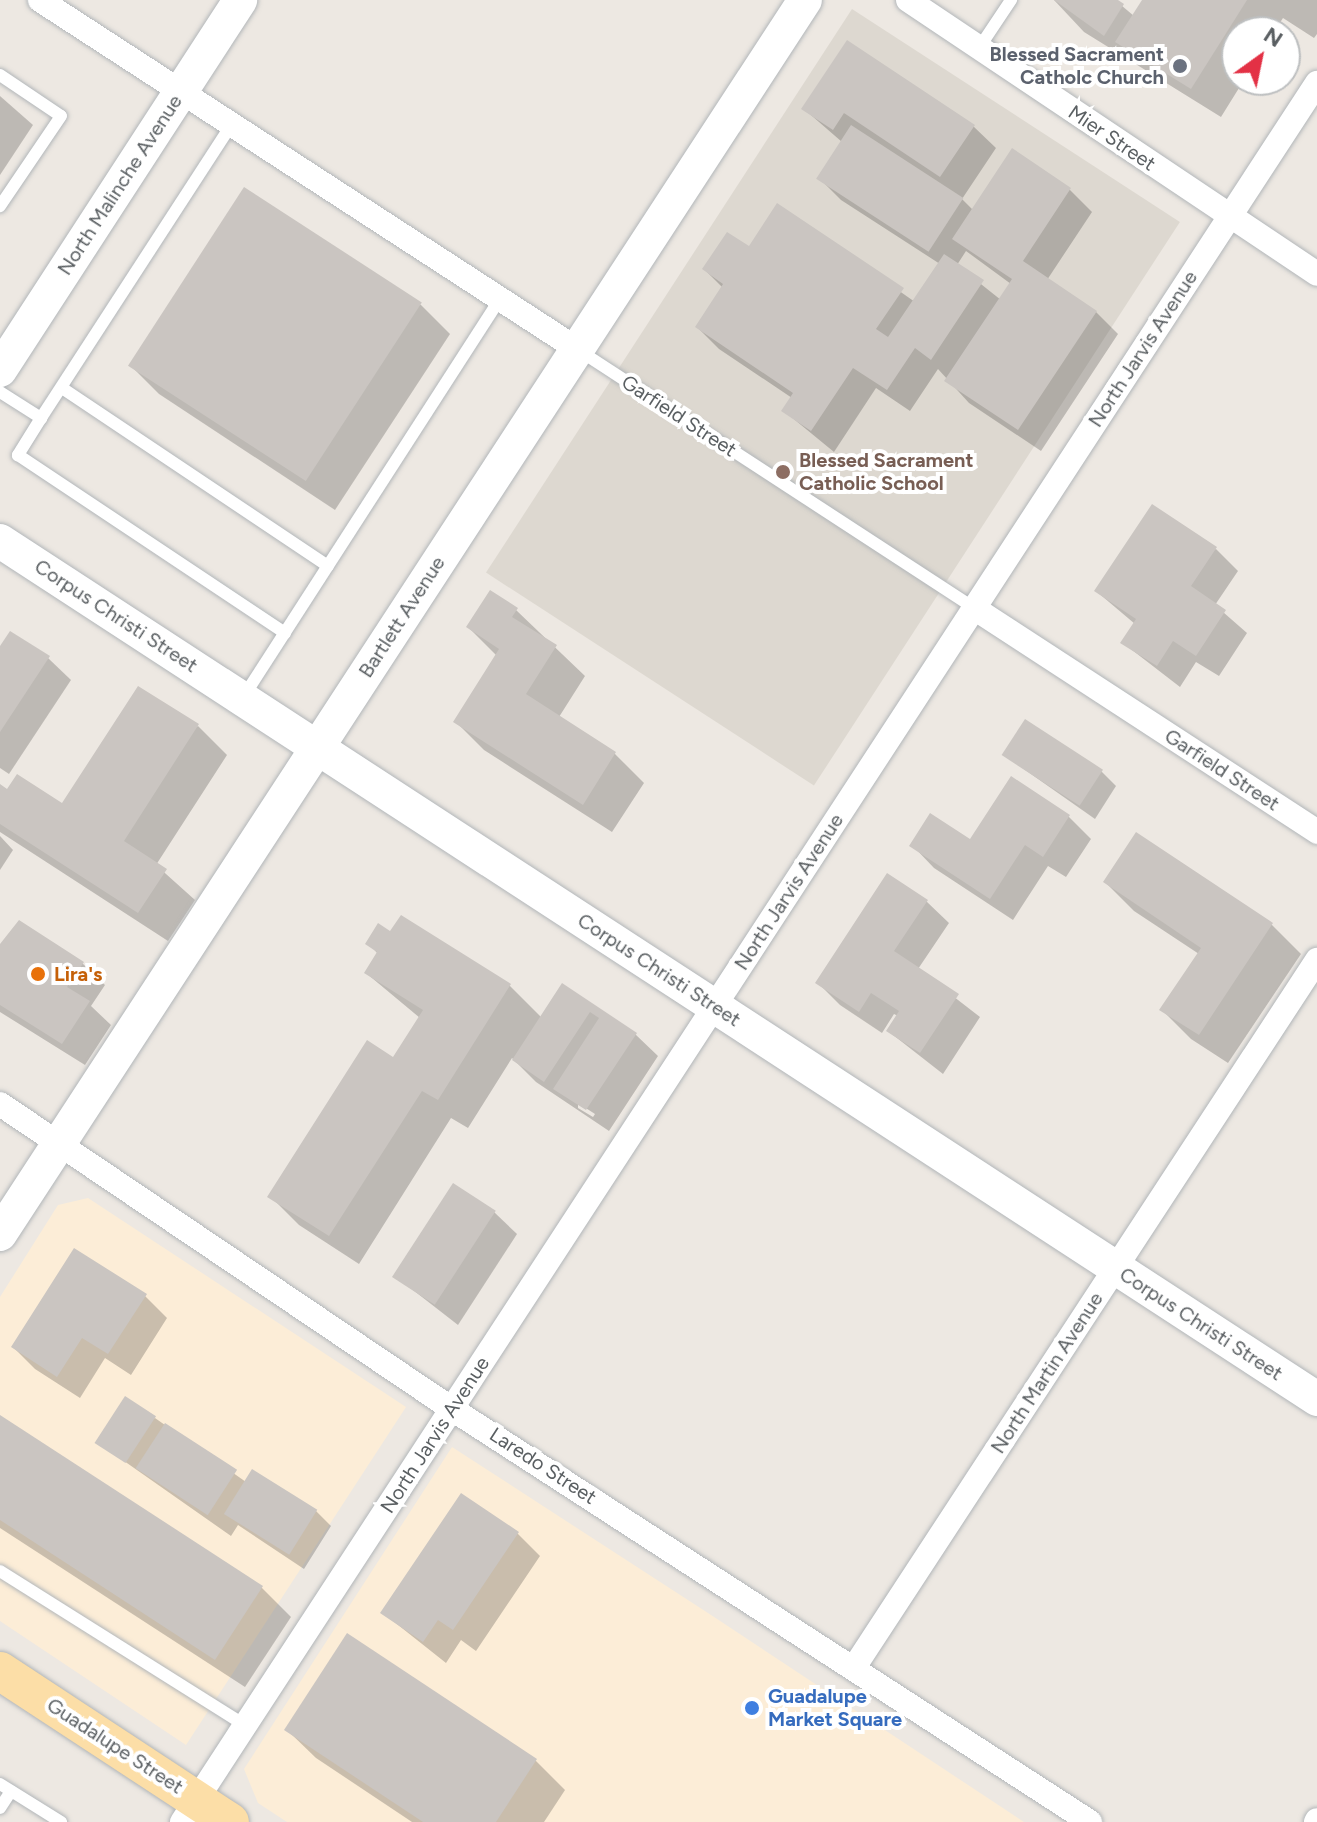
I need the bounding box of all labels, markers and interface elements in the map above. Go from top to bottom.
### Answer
north arrow [1221,16,1301,96]
text: N [1259,21,1288,53]
place label: Blessed Sacrament Catholc Church [990,42,1164,89]
marker: Blessed Sacrament Catholc Church [1171,57,1189,75]
street label: North Malinche Avenue [53,90,187,280]
street label: Mier Street [1064,100,1160,176]
street label: North Jarvis Avenue [1083,266,1203,432]
street label: Garfield Street [617,370,741,462]
place label: Blessed Sacrament Catholic School [799,448,973,495]
marker: Blessed Sacrament Catholic School [774,463,792,481]
street label: Bartlett Avenue [354,552,450,682]
street label: Corpus Christi Street [30,554,202,678]
street label: Garfield Street [1160,724,1284,816]
street label: North Jarvis Avenue [729,809,849,975]
street label: Corpus Christi Street [573,908,745,1032]
place label: Lira's [54,962,102,986]
marker: Lira's [29,965,47,983]
street label: Corpus Christi Street [1115,1262,1287,1386]
street label: North Martin Avenue [986,1288,1108,1458]
street label: North Jarvis Avenue [375,1352,495,1518]
street label: Laredo Street [485,1423,601,1509]
place label: Guadalupe Market Square [768,1684,902,1731]
street label: Guadalupe Street [42,1693,188,1799]
marker: Guadalupe Market Square [743,1699,761,1717]

